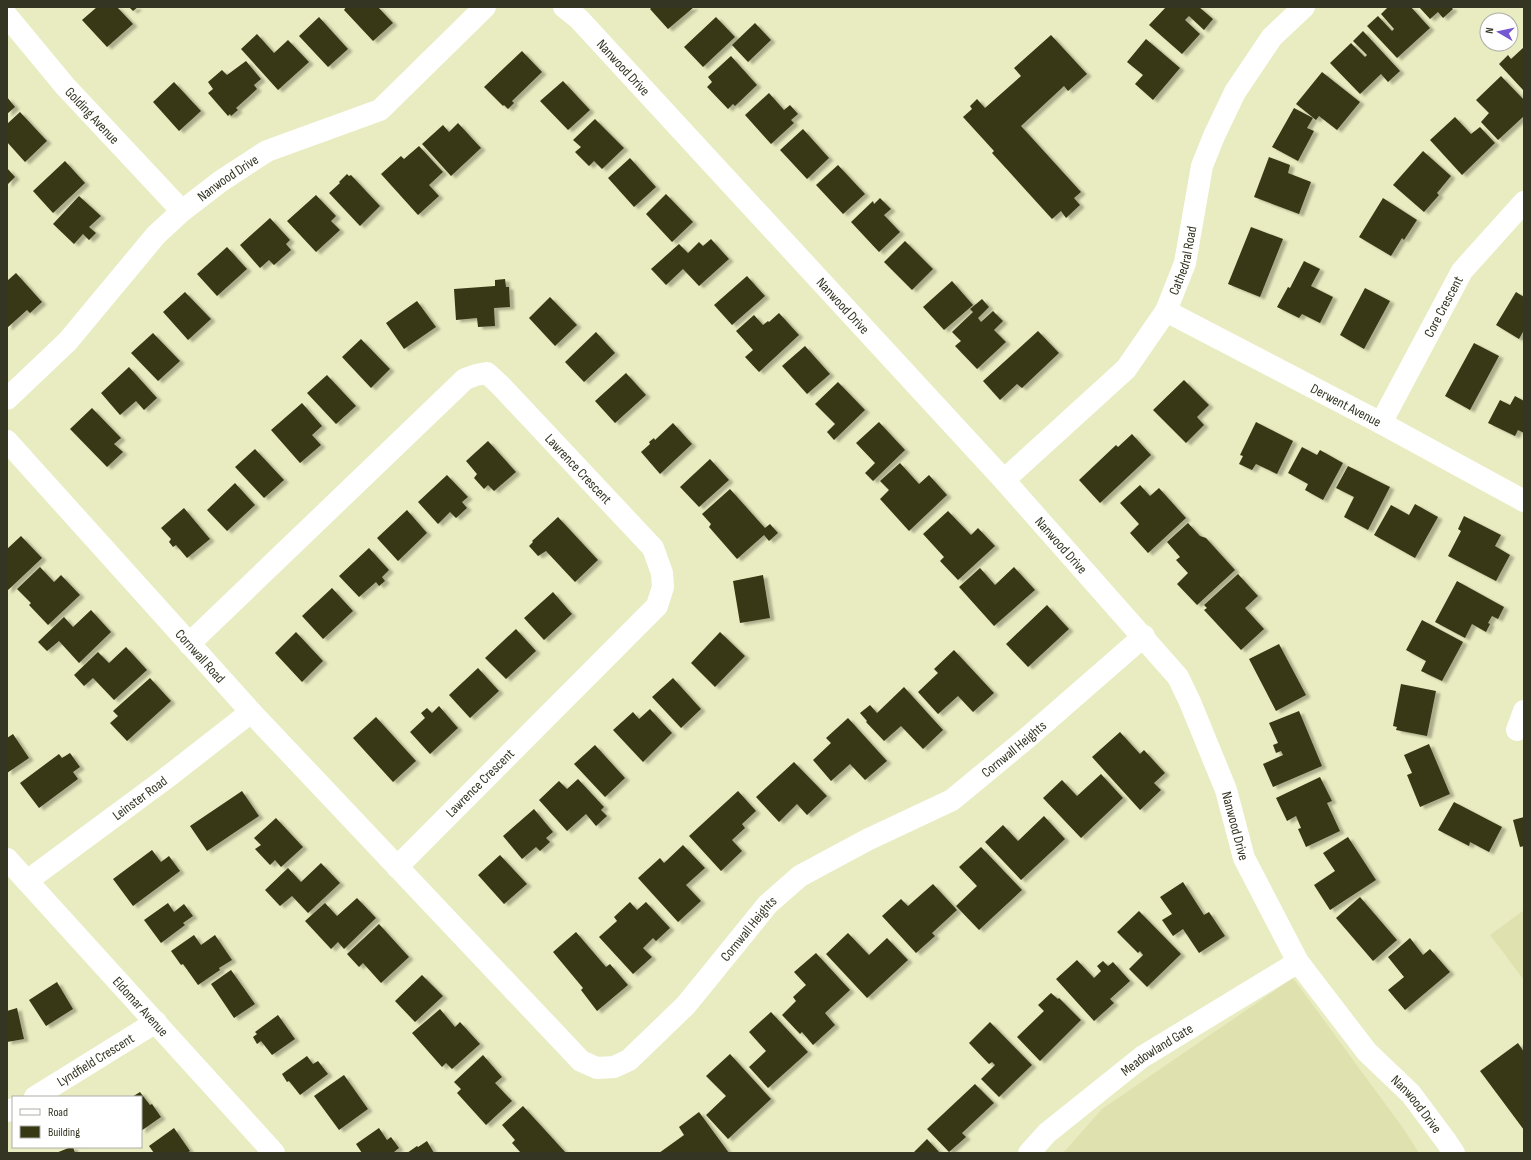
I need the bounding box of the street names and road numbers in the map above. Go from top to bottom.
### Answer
street label: Nanwood Drive [593,36,654,99]
street label: Golding Avenue [62,83,123,147]
street label: Nanwood Drive [194,151,261,205]
street label: Cathedral Road [1165,224,1200,297]
street label: Core Crescent [1420,273,1466,340]
street label: Nanwood Drive [813,274,873,337]
street label: Derwent Avenue [1308,379,1384,430]
street label: Lawrence Crescent [542,430,616,507]
street label: Nanwood Drive [1032,513,1091,577]
street label: Cornwall Road [172,625,229,686]
street label: Cornwall Heights [978,717,1050,781]
street label: Lawrence Crescent [442,745,518,821]
street label: Leinster Road [109,772,170,824]
street label: Nanwood Drive [1218,790,1253,862]
street label: Cornwall Heights [717,892,780,964]
street label: Eldomar Avenue [109,973,172,1040]
street label: Meadowland Gate [1117,1020,1196,1079]
street label: Lyndfield Crescent [54,1029,137,1090]
street label: Nanwood Drive [1388,1071,1446,1136]

